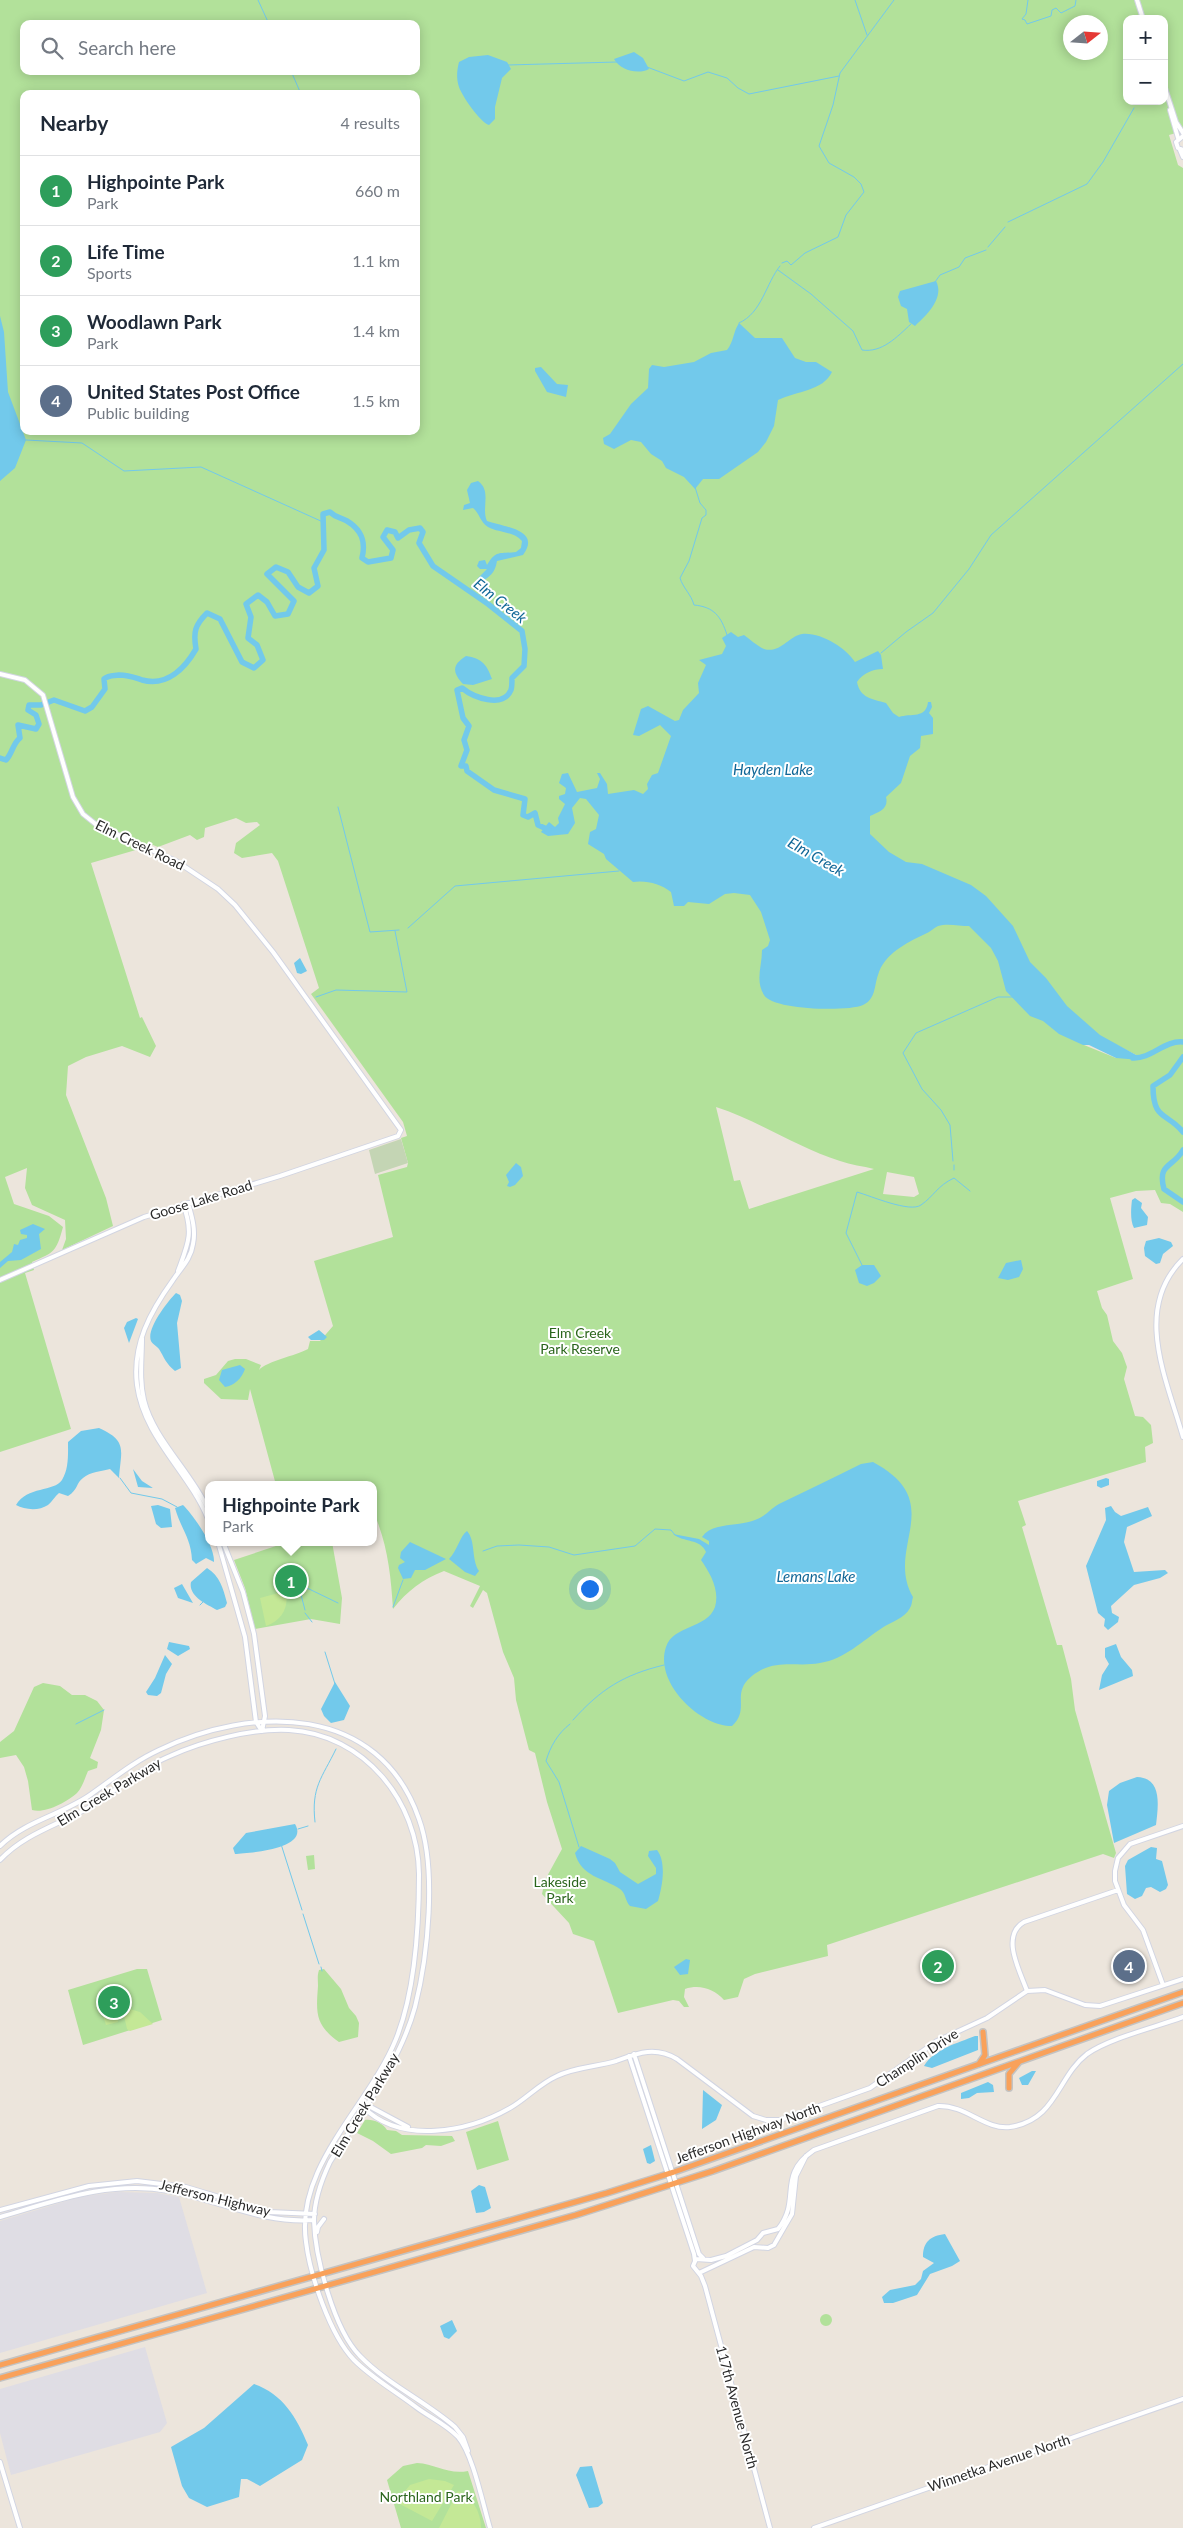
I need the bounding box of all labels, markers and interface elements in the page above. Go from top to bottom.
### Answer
north arrow [1063,15,1108,60]
map controls [1123,15,1168,105]
button: + [1123,15,1168,60]
search box [20,20,420,75]
icon: search [38,34,66,62]
text: Search here [78,36,176,59]
button: − [1123,60,1168,105]
text: Nearby [40,110,108,135]
text: 4 results [340,113,400,132]
text: Highpointe Park [87,170,224,193]
text: 1 [51,181,61,200]
text: 660 m [355,181,400,200]
text: Park [87,193,118,212]
text: Life Time [87,240,165,263]
text: 2 [51,251,61,270]
text: 1.1 km [352,251,400,270]
text: Sports [87,263,132,282]
text: Woodlawn Park [87,310,222,333]
text: 3 [51,321,61,340]
text: 1.4 km [352,321,400,340]
text: Park [87,333,118,352]
text: United States Post Office [87,380,300,403]
text: 4 [51,391,61,410]
text: 1.5 km [352,391,400,410]
text: Public building [87,403,189,422]
water label: Elm Creek [471,574,531,627]
water label: Hayden Lake [733,760,813,778]
street label: Elm Creek Road [93,816,188,873]
water label: Elm Creek [785,833,849,880]
street label: Goose Lake Road [148,1176,254,1223]
park label: Elm Creek Park Reserve [540,1324,620,1357]
popup [205,1481,377,1546]
text: Highpointe Park [222,1493,360,1516]
text: Park [222,1516,254,1535]
pin: 1 [275,1562,307,1600]
water label: Lemans Lake [776,1567,856,1585]
your location [577,1576,603,1602]
street label: Elm Creek Parkway [54,1753,164,1829]
park label: Lakeside Park [534,1873,586,1906]
pin: 2 [922,1947,954,1985]
pin: 4 [1113,1947,1145,1985]
pin: 3 [98,1983,130,2021]
street label: Champlin Drive [872,2025,961,2091]
street label: Elm Creek Parkway [327,2049,403,2160]
street label: Jefferson Highway North [673,2098,823,2167]
street label: Jefferson Highway [158,2175,273,2220]
street label: 117th Avenue North [713,2344,762,2470]
street label: Winnetka Avenue North [926,2430,1072,2495]
park label: Northland Park [379,2488,473,2505]

